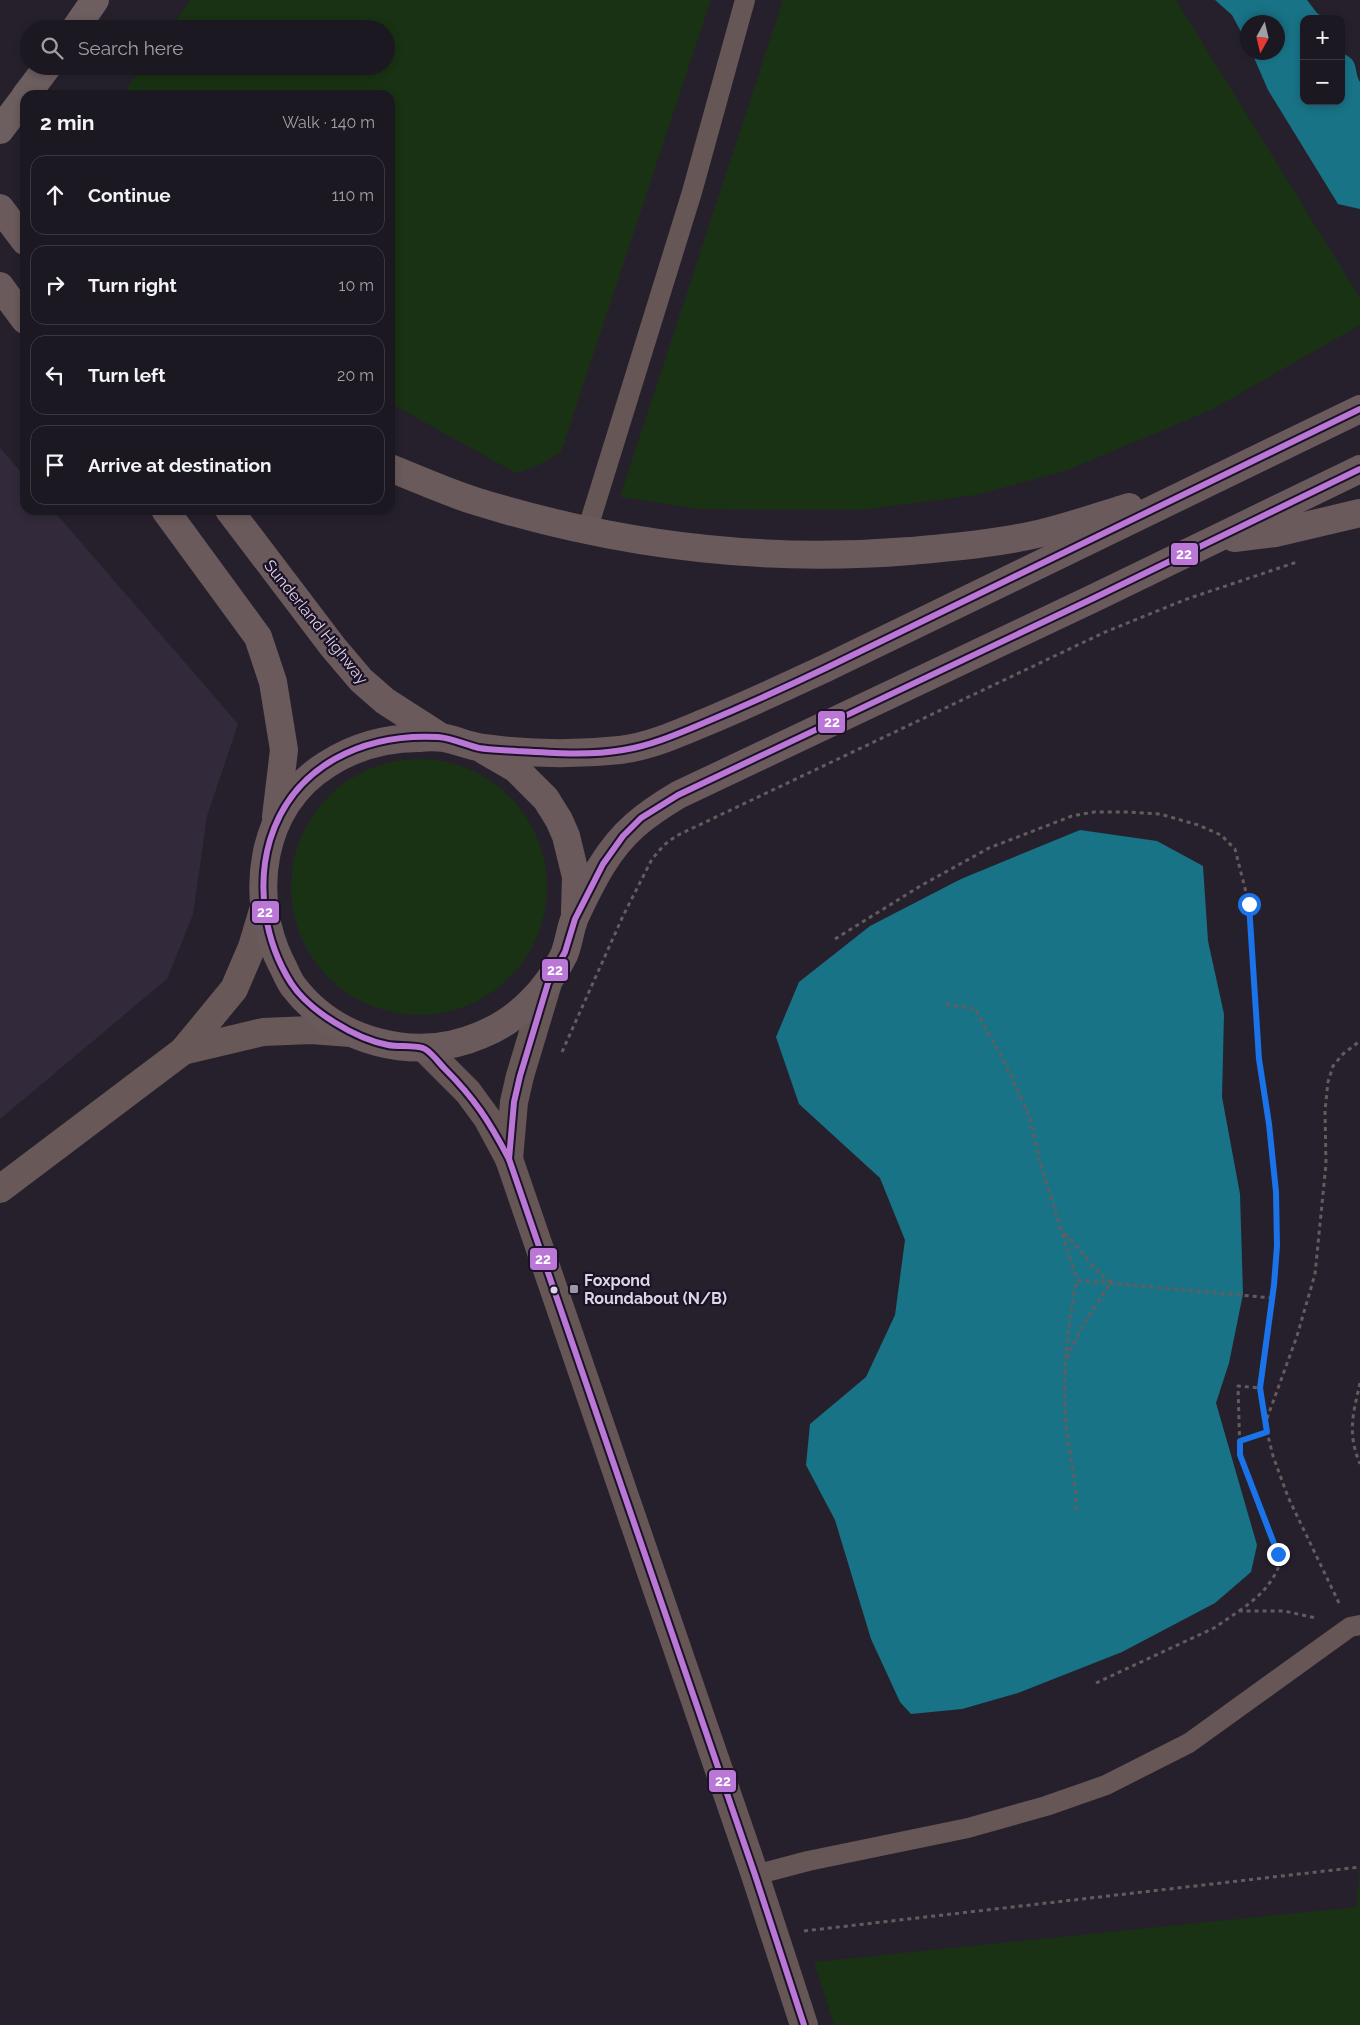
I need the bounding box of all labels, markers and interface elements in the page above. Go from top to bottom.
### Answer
north arrow [1240,15,1285,60]
map controls [1300,15,1345,105]
button: + [1300,15,1345,60]
search box [20,20,395,75]
icon: search [38,34,66,62]
text: Search here [78,37,184,59]
button: − [1300,60,1345,105]
text: 2 min [40,110,94,135]
text: Walk · 140 m [282,113,375,132]
icon: ahead [41,181,69,209]
text: Continue [88,184,171,206]
text: 110 m [332,186,374,205]
icon: right [41,271,69,299]
text: Turn right [88,274,177,296]
text: 10 m [339,276,374,295]
icon: left [41,361,69,389]
text: Turn left [88,364,165,386]
text: 20 m [337,366,374,385]
icon: arrive [41,451,69,479]
text: Arrive at destination [88,454,272,476]
line badge: 22 [1170,542,1199,566]
text: 22 [1176,546,1192,562]
street label: Sunderland Highway [260,556,372,688]
line badge: 22 [817,710,846,734]
text: 22 [824,714,840,730]
route start [1238,893,1261,916]
line badge: 22 [251,900,280,924]
text: 22 [257,904,273,920]
line badge: 22 [541,958,569,982]
text: 22 [547,962,563,978]
line badge: 22 [529,1247,558,1271]
text: 22 [535,1251,551,1267]
place label: Foxpond Roundabout (N/B) [584,1271,727,1308]
marker: Foxpond Roundabout (N/B) [568,1283,580,1295]
unlabelled marker [549,1285,559,1295]
route end [1267,1543,1290,1566]
line badge: 22 [708,1769,737,1793]
text: 22 [715,1773,731,1789]

